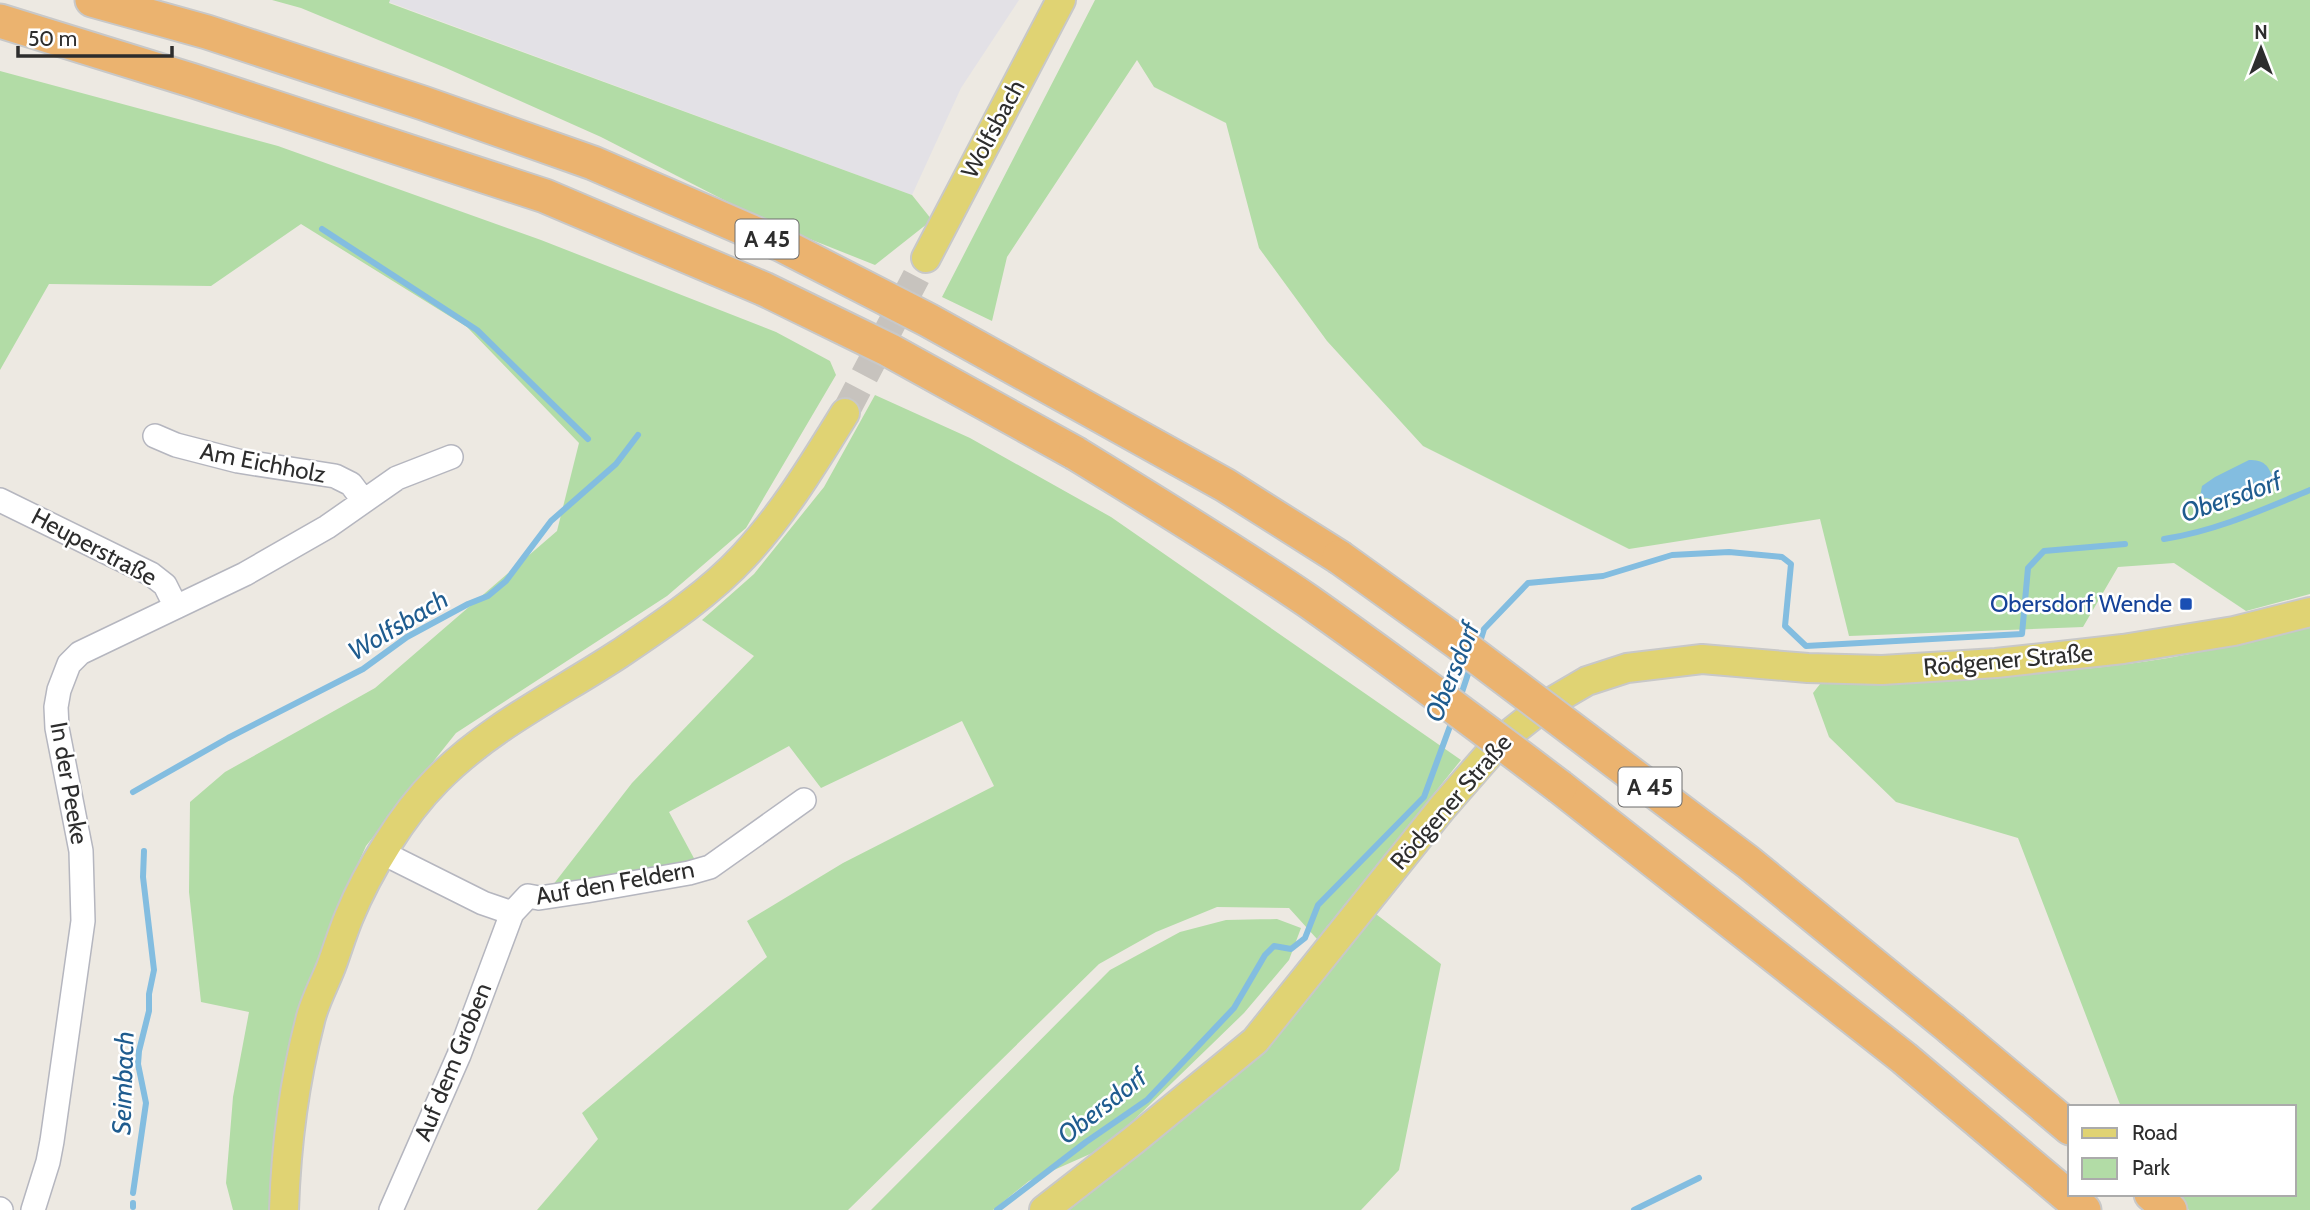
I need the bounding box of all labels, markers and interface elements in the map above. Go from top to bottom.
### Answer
scale bar [18,14,172,58]
north arrow [2226,14,2296,84]
text: N [2254,21,2268,44]
text: 50 m [28,26,77,51]
street label: Wolfsbach [955,75,1031,183]
road number: A 45 [736,220,798,258]
street label: Am Eichholz [198,436,328,489]
water label: Obersdorf [2176,464,2288,529]
street label: Heuperstraße [27,501,162,592]
water label: Wolfsbach [342,583,454,667]
place label: Obersdorf Wende [1990,589,2172,618]
marker: Obersdorf Wende [2178,596,2194,612]
water label: Obersdorf [1418,616,1487,726]
street label: Rödgener Straße [1922,638,2094,681]
street label: In der Peeke [44,719,95,846]
street label: Rödgener Straße [1384,728,1517,875]
road number: A 45 [1618,768,1682,806]
street label: Auf den Feldern [533,854,697,911]
street label: Auf dem Groben [408,979,497,1145]
water label: Seimbach [105,1031,141,1135]
water label: Obersdorf [1051,1060,1155,1151]
legend [2068,1105,2296,1196]
text: Road [2132,1120,2178,1145]
text: Park [2132,1155,2170,1180]

